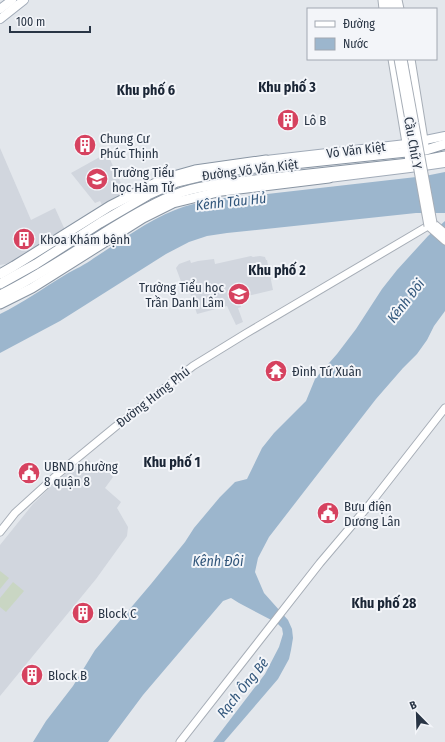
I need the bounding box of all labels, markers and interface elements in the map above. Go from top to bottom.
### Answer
scale bar [10,8,90,34]
legend [307,8,437,60]
text: 100 m [16,15,45,29]
text: Đường [343,17,375,31]
text: Nước [343,37,368,51]
district label: Khu phố 3 [258,78,316,96]
district label: Khu phố 6 [117,81,175,99]
building icon: Lô B [275,107,301,133]
place label: Lô B [304,113,326,128]
street label: Cầu Chữ Y [401,116,425,171]
place label: Chung Cư Phúc Thịnh [100,131,159,161]
building icon: Chung Cư Phúc Thịnh [72,132,98,158]
street label: Võ Văn Kiệt [326,139,387,161]
street label: Đường Võ Văn Kiệt [201,157,300,183]
place label: Trường Tiểu học Hàm Tử [112,164,175,195]
school or university icon: Trường Tiểu học Hàm Tử [84,166,110,192]
water label: Kênh Tàu Hủ [195,190,267,214]
building icon: Khoa Khám bệnh [11,226,37,252]
place label: Khoa Khám bệnh [40,232,130,247]
district label: Khu phố 2 [248,261,306,279]
water label: Kênh Đôi [384,275,429,326]
place label: Trường Tiểu học Trần Danh Lâm [139,279,224,310]
school or university icon: Trường Tiểu học Trần Danh Lâm [226,281,252,307]
temple icon: Đình Tứ Xuân [263,358,289,384]
street label: Đường Hưng Phú [113,364,193,430]
place label: Đình Tứ Xuân [292,364,362,379]
district label: Khu phố 1 [144,453,200,471]
place label: UBND phường 8 quận 8 [44,459,119,489]
public building icon: UBND phường 8 quận 8 [16,460,42,486]
place label: Bưu điện Dương Lân [344,499,400,529]
public building icon: Bưu điện Dương Lân [315,500,341,526]
water label: Kênh Đôi [193,553,244,570]
district label: Khu phố 28 [352,594,417,612]
building icon: Block C [70,600,96,626]
place label: Block C [98,606,137,621]
water label: Rạch Ông Bé [213,654,273,721]
building icon: Block B [19,662,45,688]
place label: Block B [48,668,87,683]
north arrow [397,694,437,734]
text: B [408,698,419,712]

